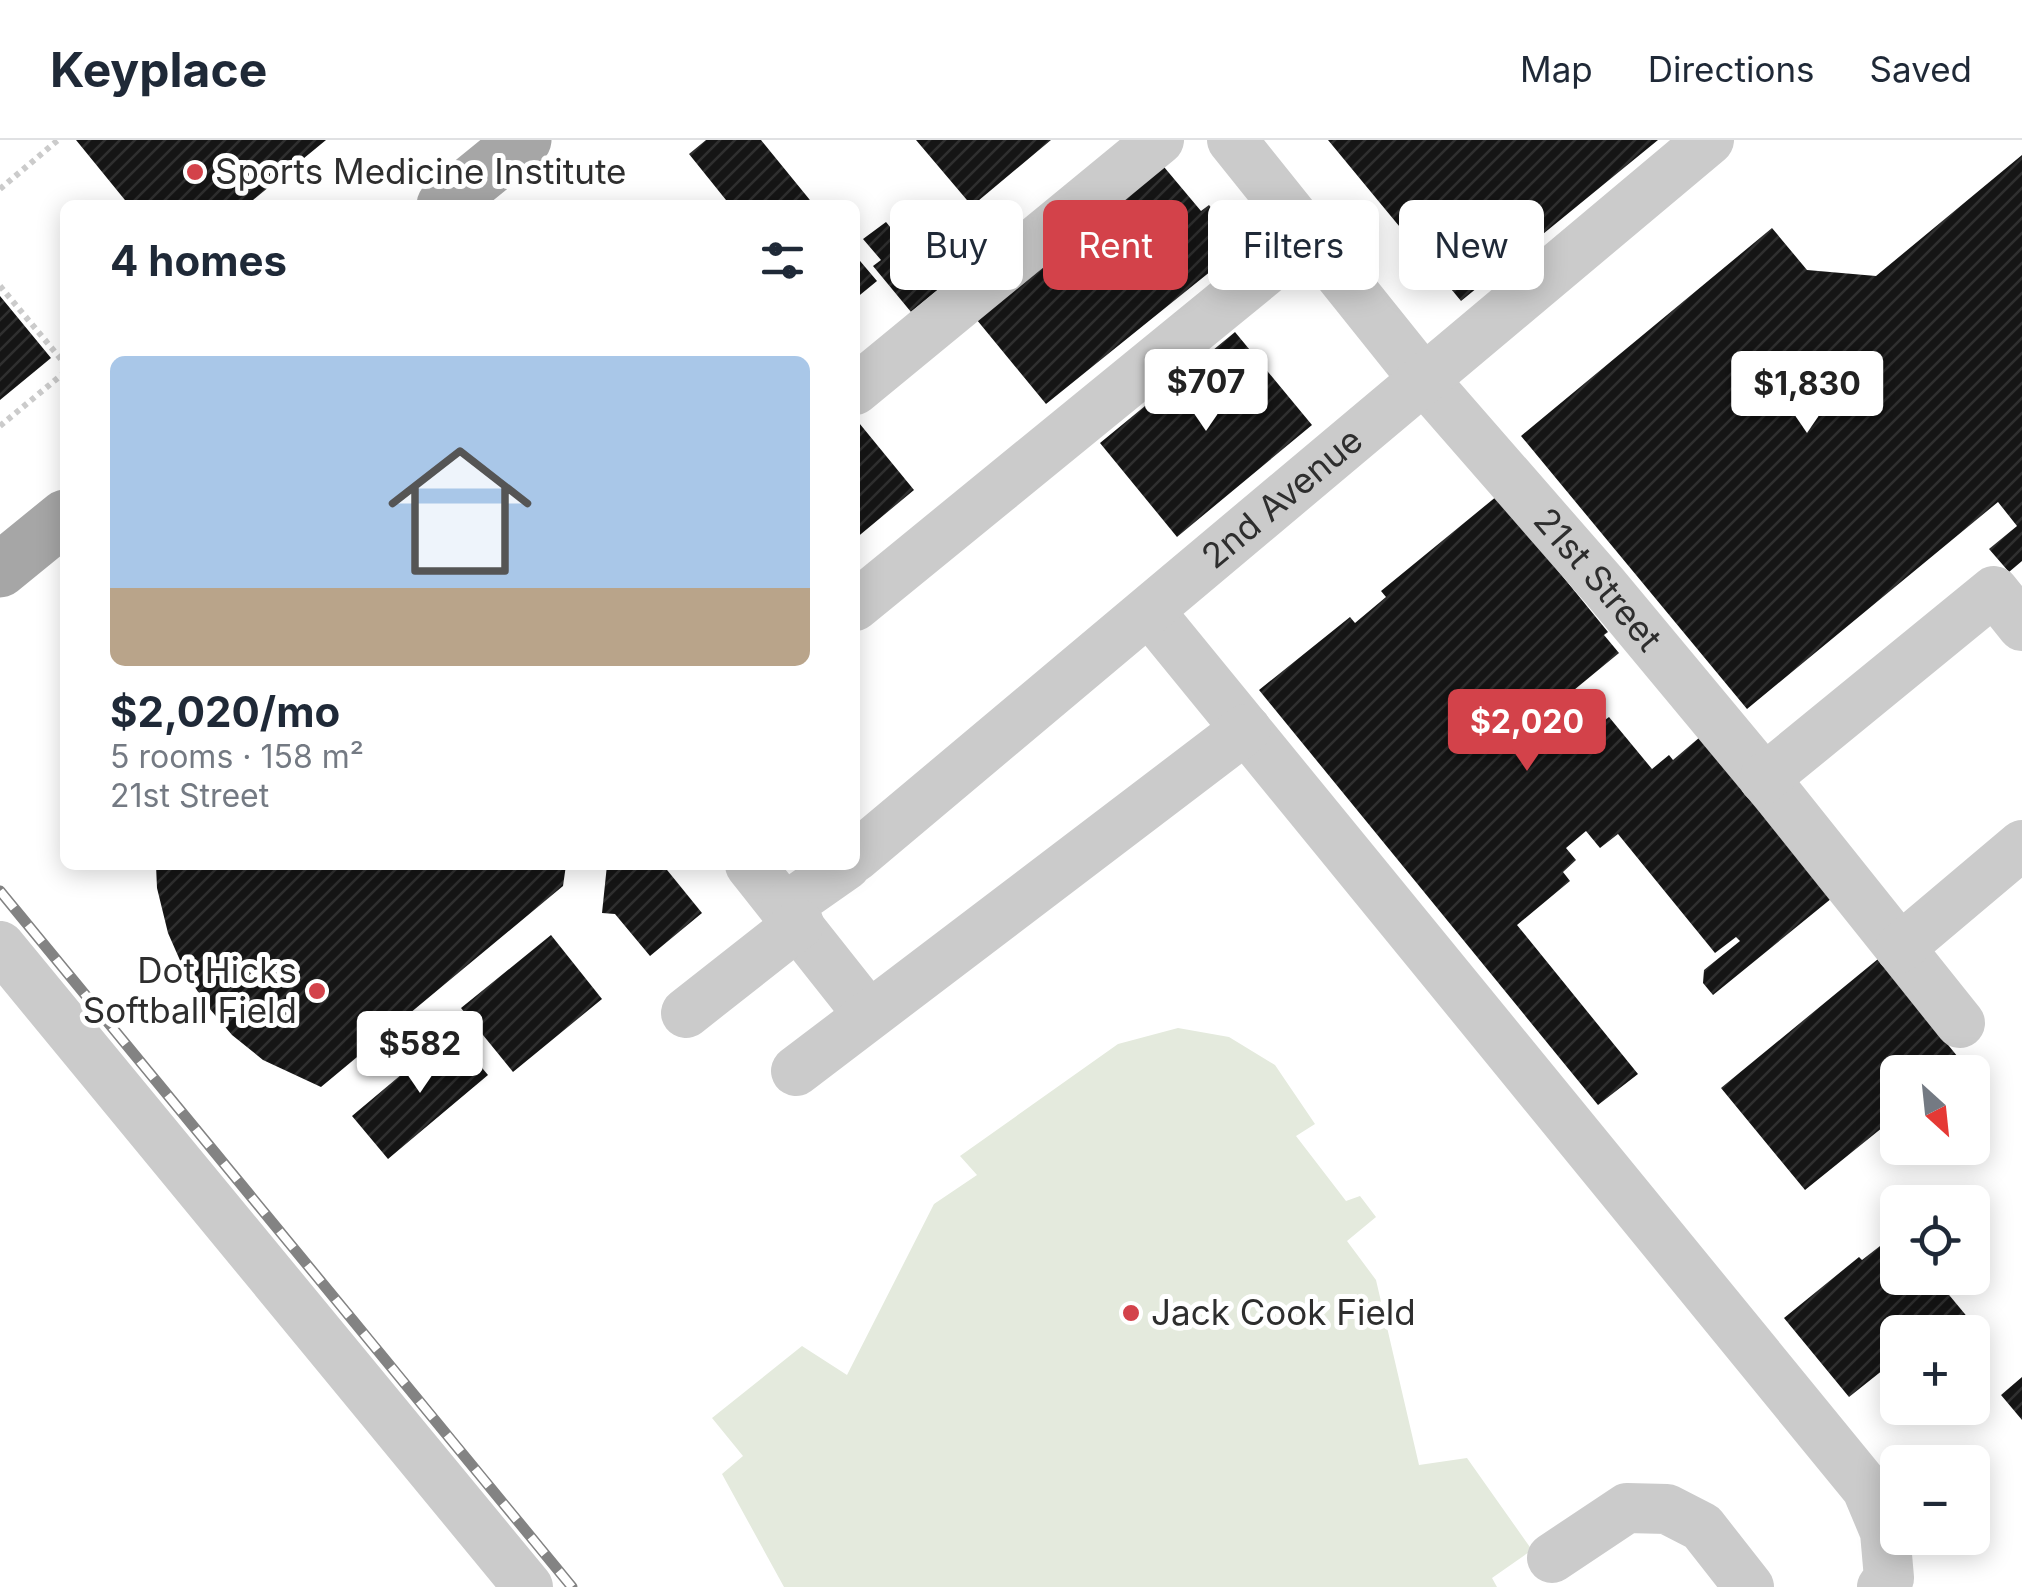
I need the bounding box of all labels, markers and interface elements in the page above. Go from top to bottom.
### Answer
text: Keyplace [50,40,267,99]
text: Map [1520,48,1593,90]
text: Directions [1648,48,1815,90]
text: Saved [1870,48,1972,90]
place label: Sports Medicine Institute [215,150,627,192]
marker: Sports Medicine Institute [184,161,206,183]
chip: Buy [890,200,1023,290]
chip: Rent [1043,200,1188,290]
chip: Filters [1208,200,1379,290]
chip: New [1399,200,1544,290]
icon: filters [755,233,810,288]
text: 4 homes [110,235,287,286]
pin: $707 [1147,349,1265,434]
pin: $1,830 [1726,351,1888,436]
text: $707 [1167,362,1245,401]
text: $1,830 [1753,364,1861,403]
street label: 2nd Avenue [1193,418,1370,577]
icon: home [370,421,550,601]
street label: 21st Street [1526,499,1671,659]
text: $2,020/mo [110,686,340,737]
pin: $2,020 [1446,689,1608,774]
text: $2,020 [1470,702,1584,741]
text: 5 rooms · 158 m² [110,737,364,776]
text: 21st Street [110,776,269,815]
place label: Dot Hicks Softball Field [83,949,297,1031]
marker: Dot Hicks Softball Field [306,980,328,1002]
pin: $582 [361,1011,479,1096]
text: $582 [379,1024,461,1063]
north arrow [1880,1055,1990,1165]
map controls [1880,1055,1990,1555]
button: locate [1880,1185,1990,1295]
place label: Jack Cook Field [1151,1291,1416,1333]
marker: Jack Cook Field [1120,1302,1142,1324]
button: + [1880,1315,1990,1425]
button: − [1880,1445,1990,1555]

